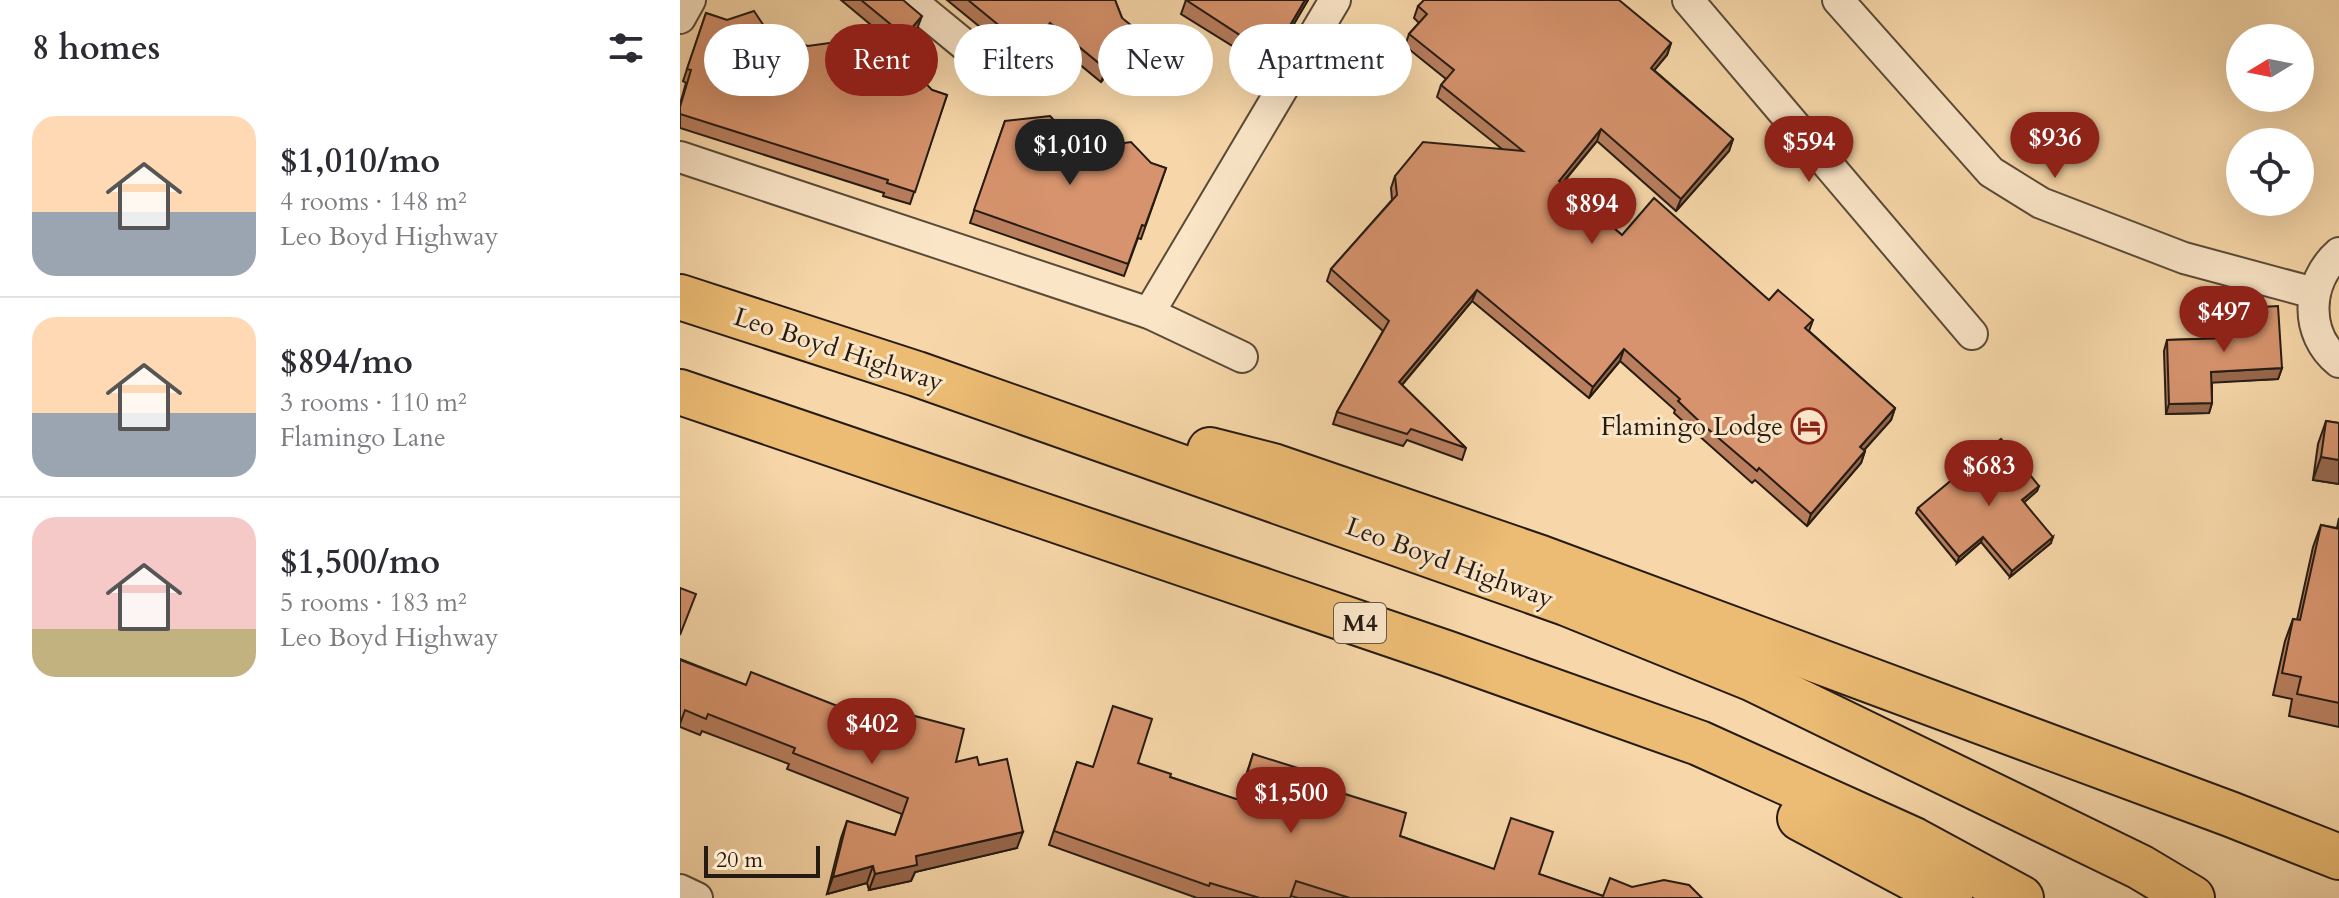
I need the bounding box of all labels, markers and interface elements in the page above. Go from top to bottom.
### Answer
chip: Buy [704,24,809,96]
chip: Rent [825,24,938,96]
chip: Filters [954,24,1082,96]
chip: New [1098,24,1213,96]
chip: Apartment [1229,24,1412,96]
north arrow [2226,24,2314,112]
map controls [2226,24,2314,216]
text: 8 homes [32,25,160,71]
icon: filters [604,26,648,70]
pin: $936 [2008,112,2102,180]
pin: $594 [1762,116,1856,184]
pin: $1,010 [1005,119,1135,187]
text: $936 [2028,120,2082,155]
text: $594 [1782,124,1836,159]
text: $1,010 [1033,127,1107,162]
button: locate [2226,128,2314,216]
text: $1,010/mo [280,138,440,184]
icon: home [96,148,192,244]
pin: $894 [1545,178,1639,246]
text: 4 rooms · 148 m² [280,184,467,219]
text: $894 [1565,186,1619,221]
text: Leo Boyd Highway [280,219,499,254]
pin: $497 [2177,286,2271,354]
text: $497 [2197,294,2251,329]
street label: Leo Boyd Highway [730,299,948,400]
text: $894/mo [280,339,413,385]
icon: home [96,349,192,445]
text: 3 rooms · 110 m² [280,385,467,420]
hotel icon: Flamingo Lodge [1790,407,1828,445]
place label: Flamingo Lodge [1601,409,1783,444]
text: Flamingo Lane [280,420,446,455]
pin: $683 [1942,440,2036,508]
text: $683 [1962,448,2016,483]
street label: Leo Boyd Highway [1341,509,1559,616]
text: $1,500/mo [280,539,440,585]
icon: home [96,549,192,645]
text: 5 rooms · 183 m² [280,585,467,620]
road number: M4 [1334,603,1386,643]
text: Leo Boyd Highway [280,620,499,655]
pin: $402 [825,698,919,766]
text: $402 [845,706,899,741]
pin: $1,500 [1226,767,1356,835]
text: $1,500 [1254,775,1328,810]
scale bar [704,842,820,878]
text: 20 m [716,845,763,875]

